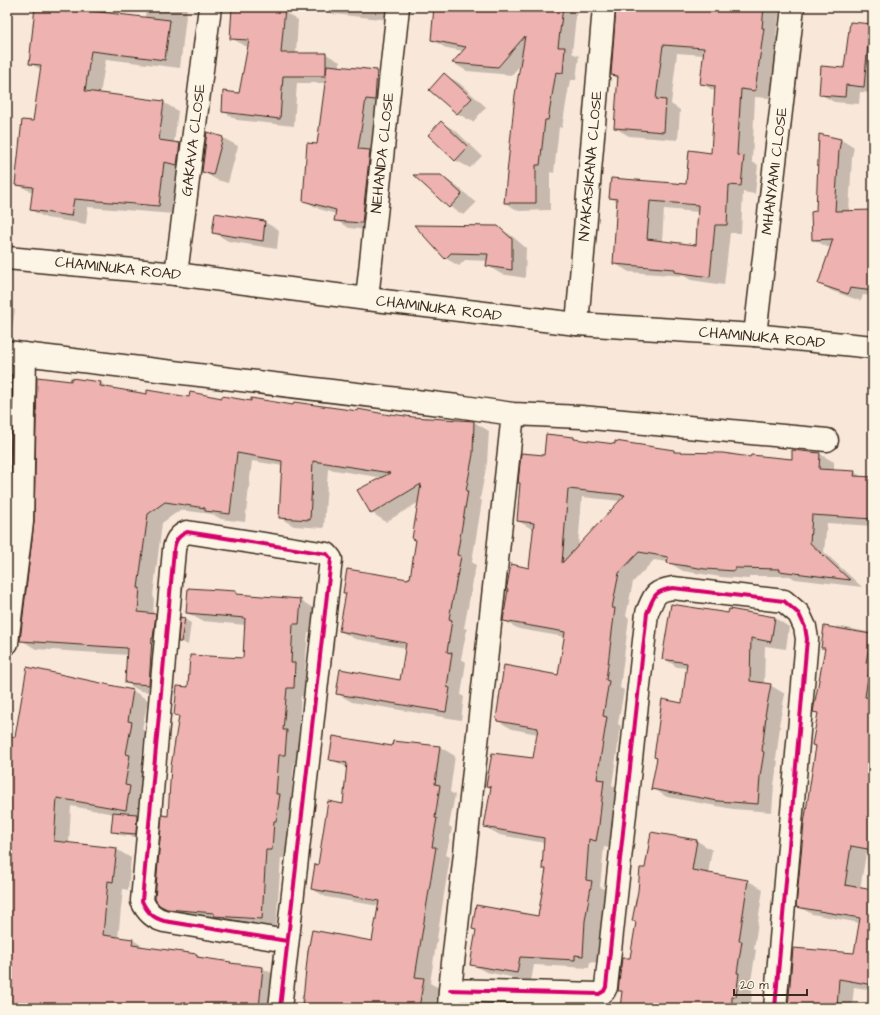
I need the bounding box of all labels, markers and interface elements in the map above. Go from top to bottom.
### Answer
street label: GAKAVA CLOSE [176,82,211,198]
street label: NYAKASIKANA CLOSE [573,90,608,242]
street label: NEHANDA CLOSE [366,92,399,214]
street label: MHANYAMI CLOSE [756,106,793,236]
street label: CHAMINUKA ROAD [54,251,182,286]
street label: CHAMINUKA ROAD [375,290,503,327]
street label: CHAMINUKA ROAD [698,322,826,353]
scale bar [734,971,807,997]
text: 20 m [740,977,769,994]

